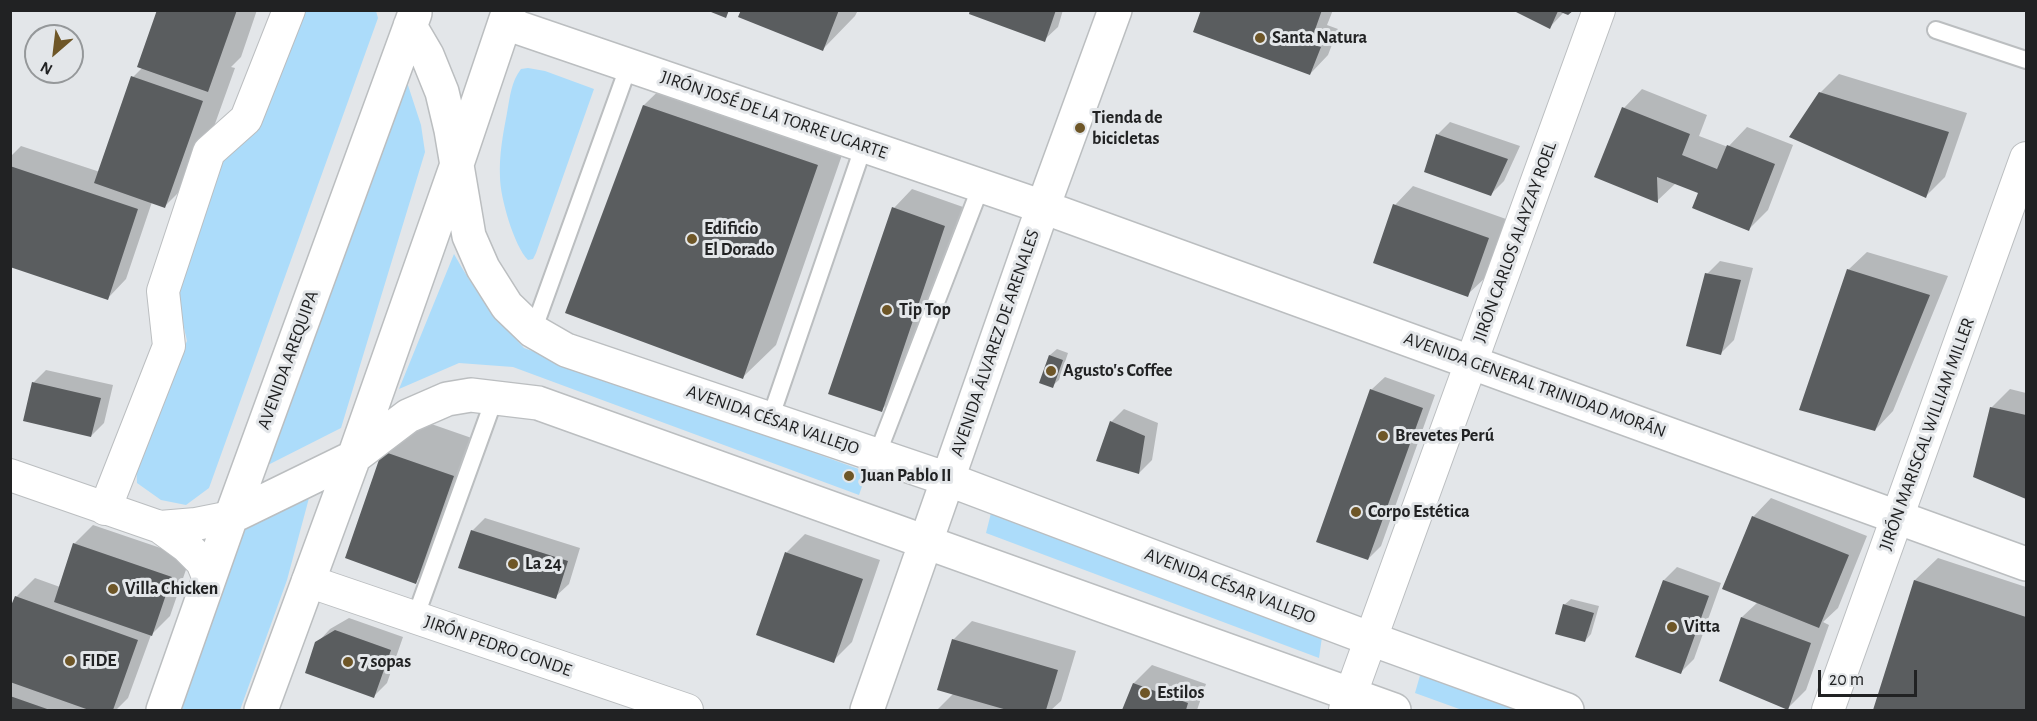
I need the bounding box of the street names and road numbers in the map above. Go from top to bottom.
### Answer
street label: JIRÓN JOSÉ DE LA TORRE UGARTE [658,66,890,164]
street label: JIRÓN CARLOS ALAYZAY ROEL [1469,139,1561,345]
street label: AVENIDA ÁLVAREZ DE ARENALES [946,227,1044,459]
street label: AVENIDA AREQUIPA [253,288,323,432]
street label: JIRÓN MARISCAL WILLIAM MILLER [1875,315,1979,553]
street label: AVENIDA GENERAL TRINIDAD MORÁN [1401,327,1669,443]
street label: AVENIDA CÉSAR VALLEJO [684,380,862,460]
street label: AVENIDA CÉSAR VALLEJO [1142,543,1318,629]
street label: JIRÓN PEDRO CONDE [422,611,574,681]

